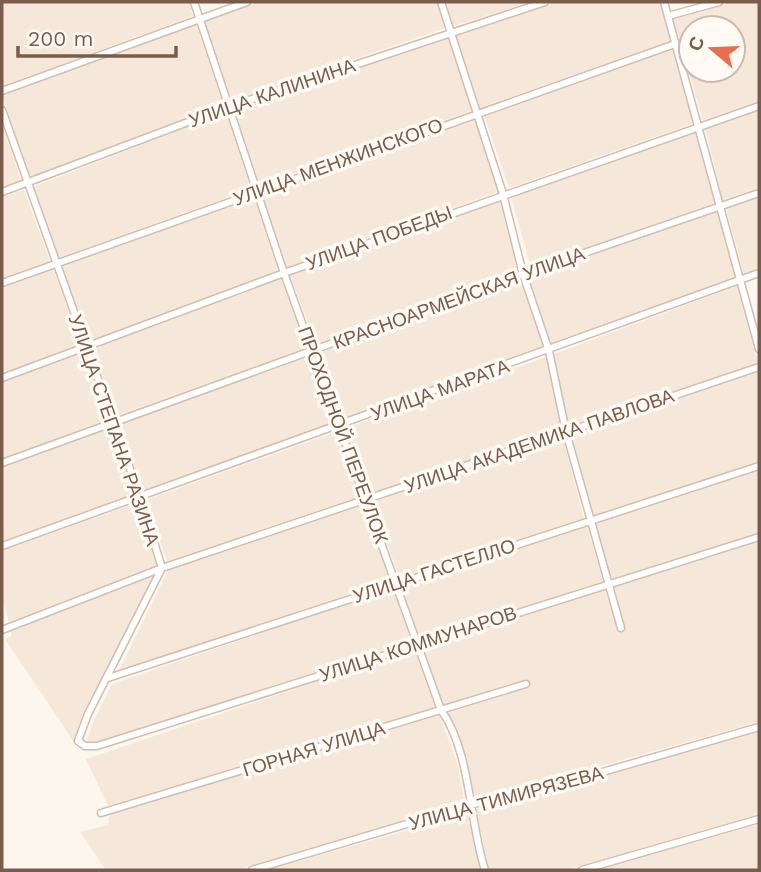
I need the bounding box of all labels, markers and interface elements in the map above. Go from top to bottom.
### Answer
scale bar [18,14,175,58]
north arrow [677,14,747,84]
text: 200 m [28,26,94,51]
text: С [683,33,710,54]
street label: УЛИЦА КАЛИНИНА [186,54,359,132]
street label: УЛИЦА МЕНЖИНСКОГО [230,113,446,211]
street label: УЛИЦА ПОБЕДЫ [303,201,455,275]
street label: КРАСНОАРМЕЙСКАЯ УЛИЦА [330,242,588,354]
street label: УЛИЦА СТЕПАНА РАЗИНА [64,312,164,549]
street label: ПРОХОДНОЙ ПЕРЕУЛОК [293,323,393,547]
street label: УЛИЦА МАРАТА [368,354,513,426]
street label: УЛИЦА АКАДЕМИКА ПАВЛОВА [401,384,677,498]
street label: УЛИЦА ГАСТЕЛЛО [350,534,518,608]
street label: УЛИЦА КОММУНАРОВ [316,601,520,687]
street label: ГОРНАЯ УЛИЦА [240,716,388,782]
street label: УЛИЦА ТИМИРЯЗЕВА [406,761,606,835]

